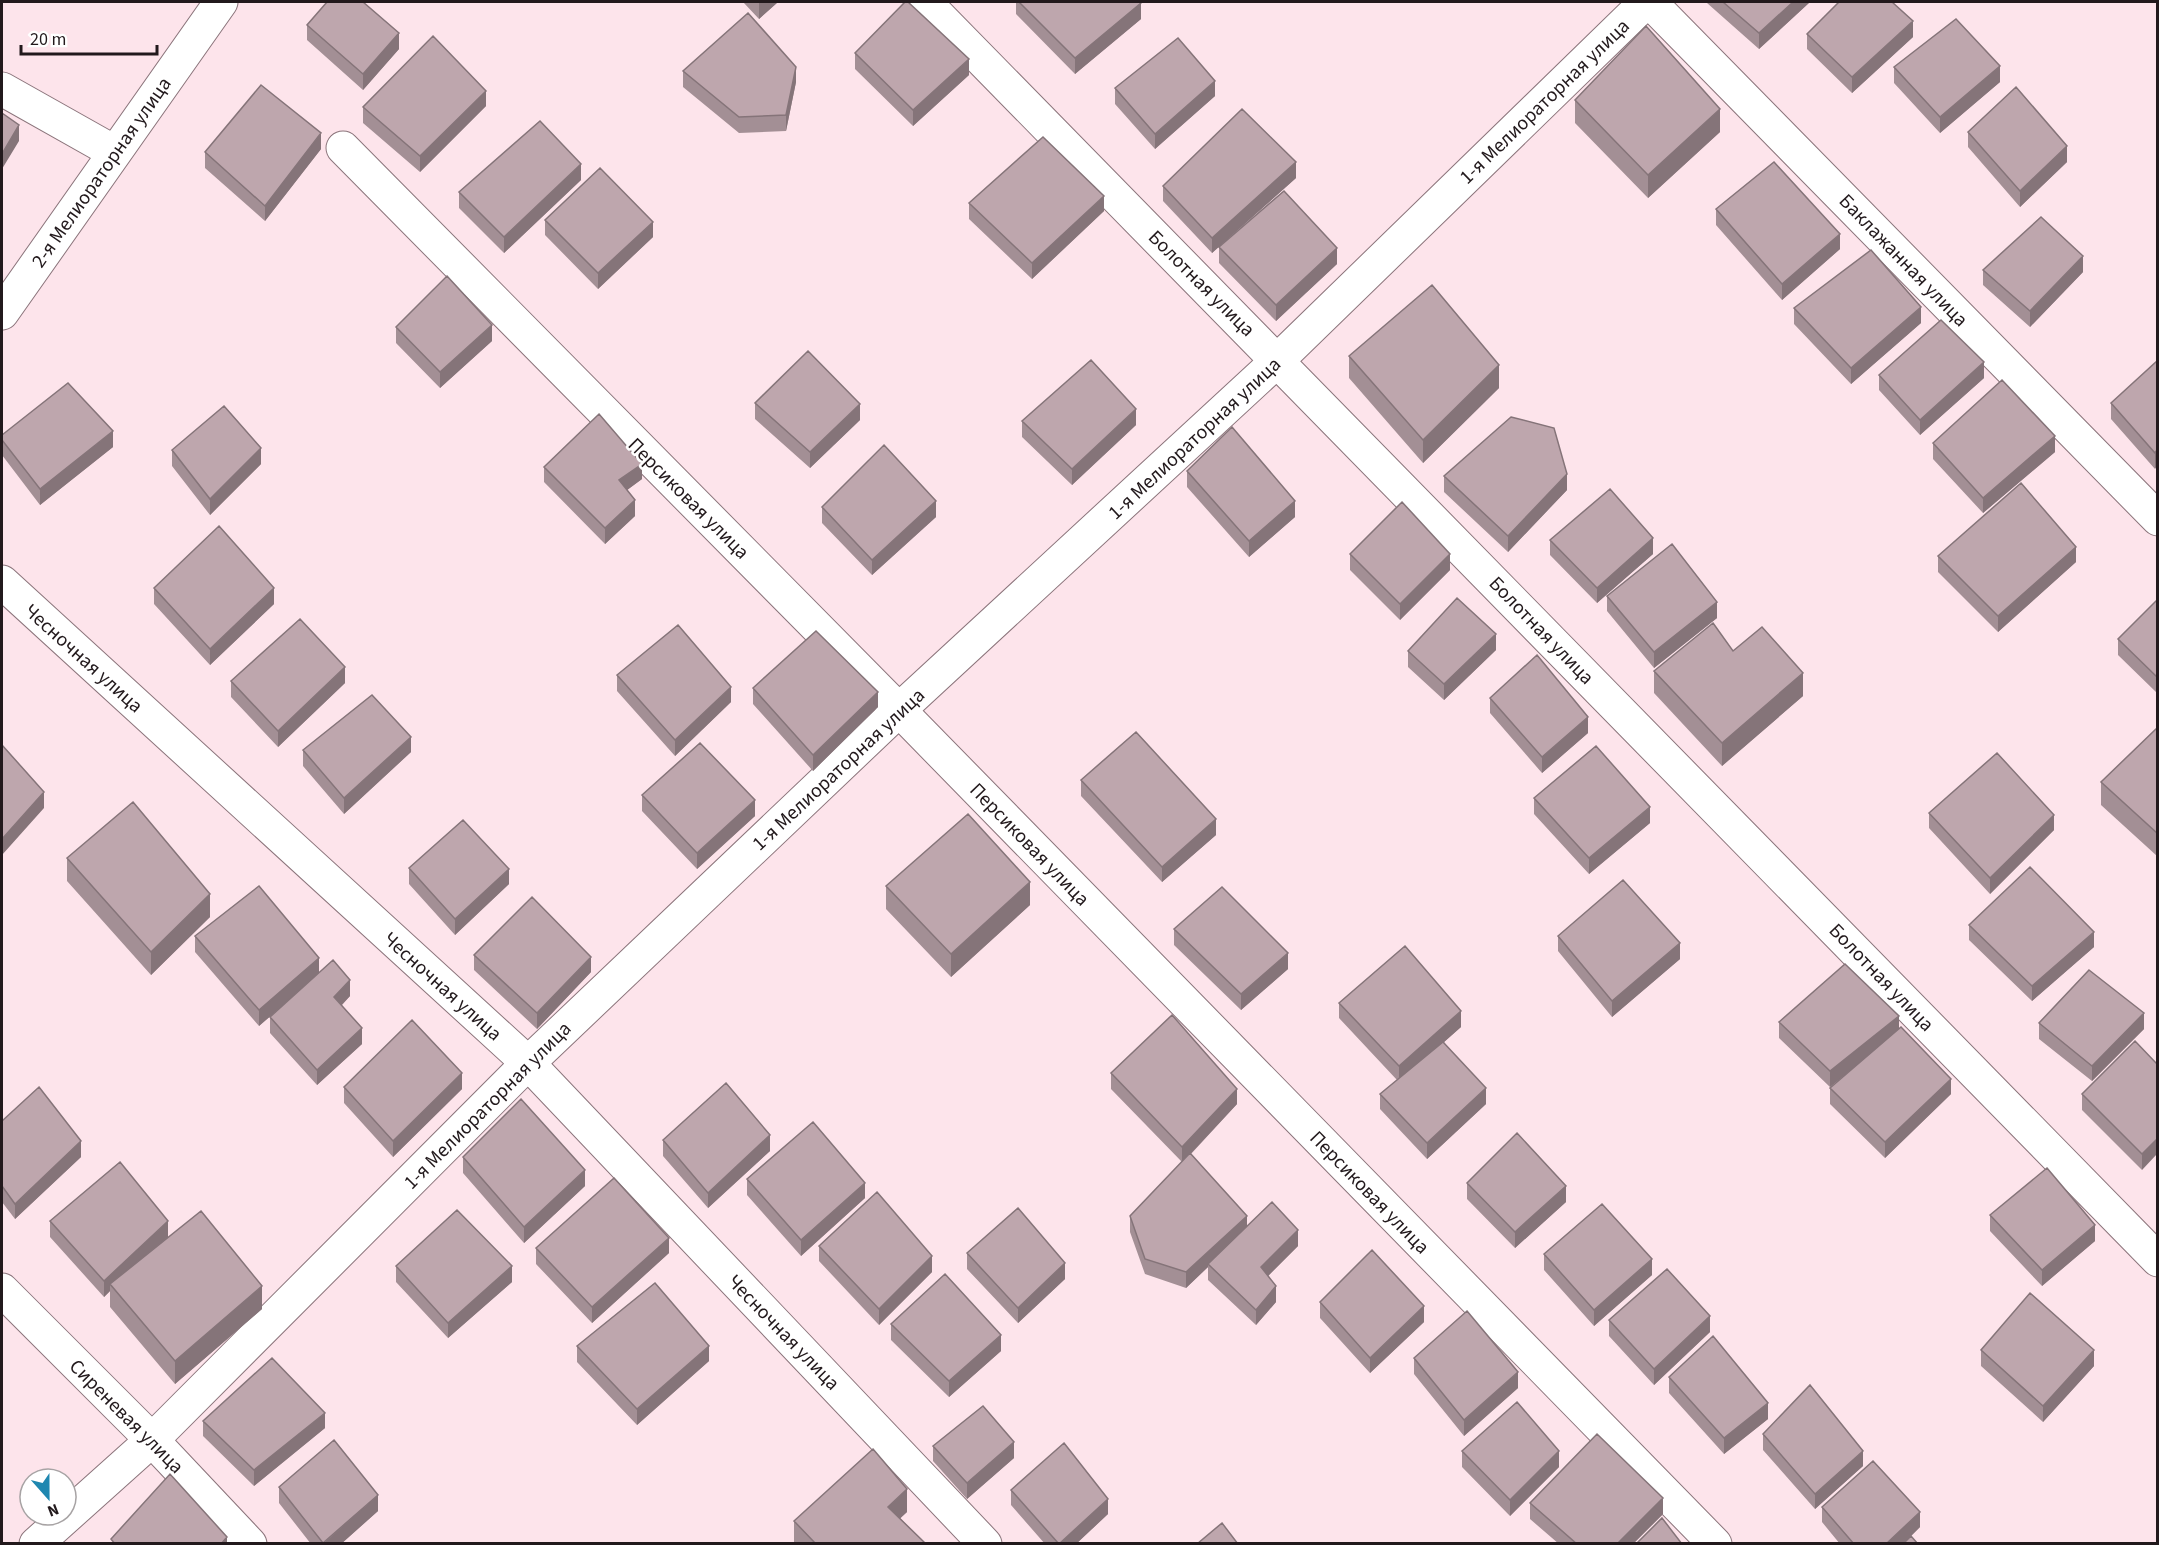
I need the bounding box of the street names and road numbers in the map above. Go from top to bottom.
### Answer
street label: 1-я Мелиораторная улица [1453,13,1636,191]
street label: 2-я Мелиораторная улица [25,72,178,274]
street label: Баклажанная улица [1832,188,1974,333]
street label: Болотная улица [1142,224,1261,343]
street label: 1-я Мелиораторная улица [1102,351,1287,526]
street label: Персиковая улица [621,432,755,566]
street label: Болотная улица [1482,570,1600,691]
street label: Чесночная улица [18,598,149,720]
street label: 1-я Мелиораторная улица [746,682,931,857]
street label: Персиковая улица [963,777,1096,913]
street label: Болотная улица [1822,917,1940,1038]
street label: Чесночная улица [377,926,508,1048]
street label: 1-я Мелиораторная улица [398,1016,578,1196]
street label: Персиковая улица [1303,1125,1436,1261]
street label: Чесночная улица [721,1269,846,1397]
street label: Сиреневая улица [63,1353,190,1480]

